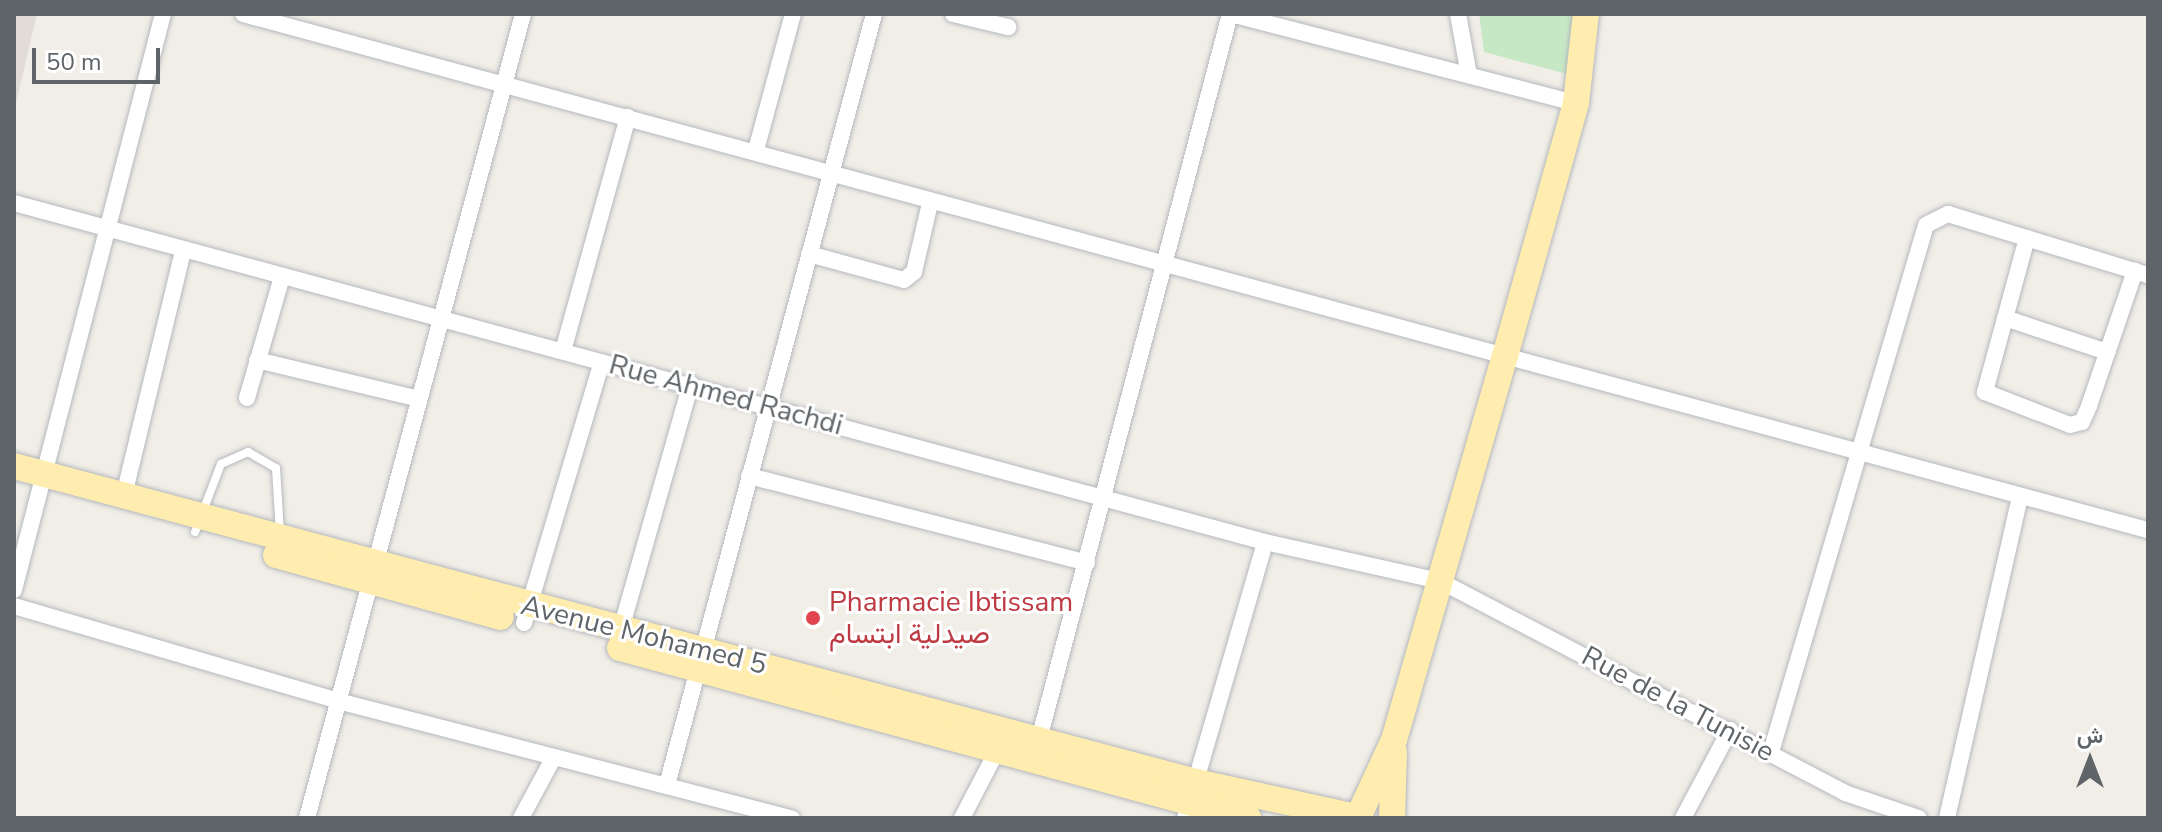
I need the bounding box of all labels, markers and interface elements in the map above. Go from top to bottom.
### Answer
scale bar [36,32,164,82]
text: 50 m [46,46,102,78]
street label: Rue Ahmed Rachdi [606,348,846,442]
place label: Pharmacie Ibtissam صيدلية ابتسام [829,585,1073,651]
street label: Avenue Mohamed 5 [518,588,770,682]
marker: Pharmacie Ibtissam صيدلية ابتسام [804,609,822,627]
street label: Rue de la Tunisie [1576,639,1780,769]
north arrow [2050,720,2130,800]
text: ش [2077,721,2103,751]

